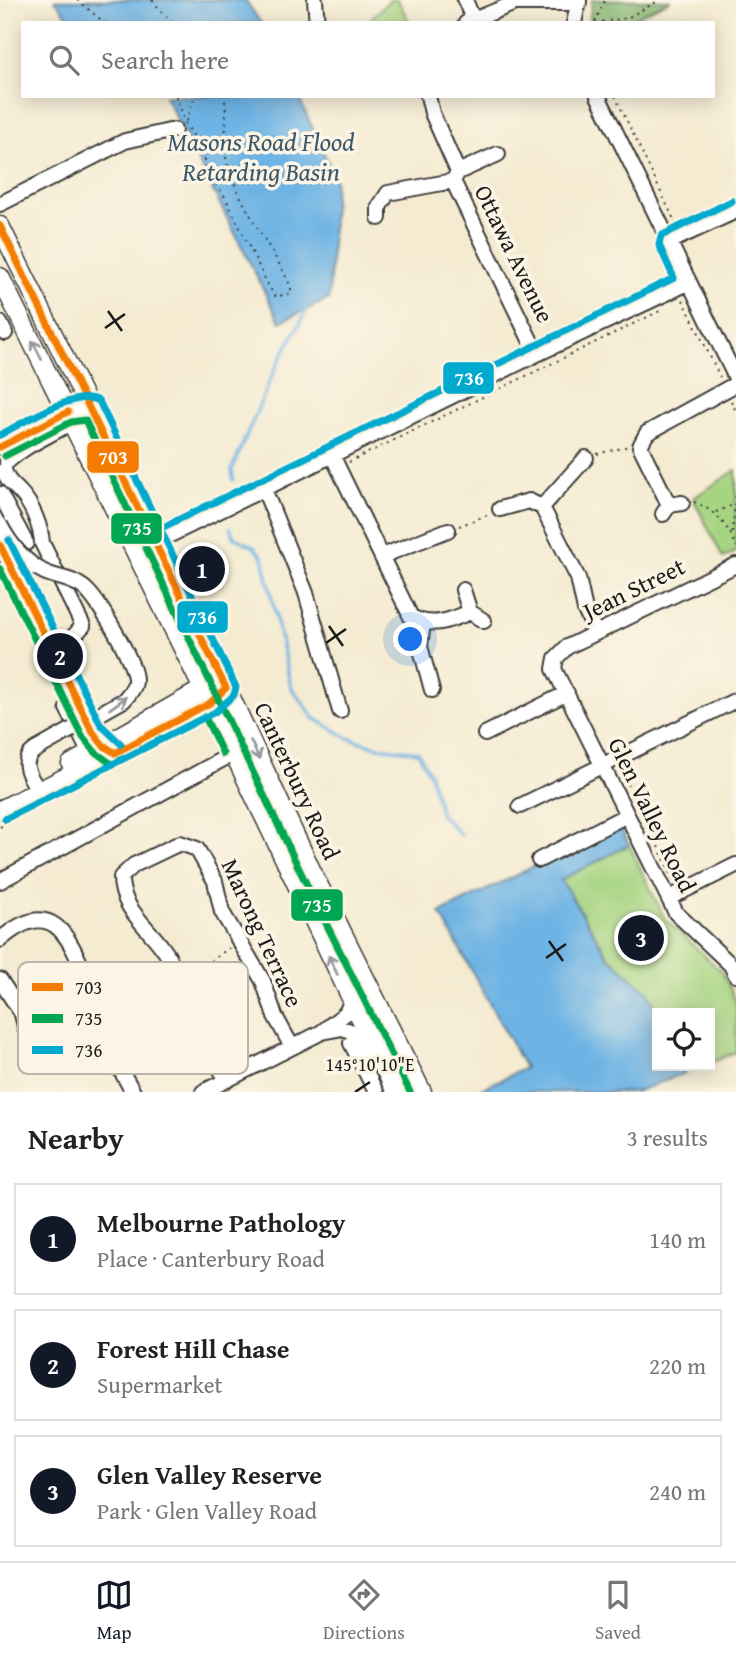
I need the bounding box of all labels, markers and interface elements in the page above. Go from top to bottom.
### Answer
search box [21,21,715,98]
text: Search here [101,40,229,79]
icon: search [45,41,83,79]
water label: Masons Road Flood Retarding Basin [167,122,355,191]
street label: Ottawa Avenue [466,179,563,329]
one-way arrow [30,340,44,361]
line badge: 736 [442,361,495,395]
text: 736 [454,364,484,392]
line badge: 703 [86,440,140,474]
text: 703 [98,443,128,471]
line badge: 735 [110,512,163,545]
text: 735 [122,514,152,542]
pin: 1 [179,543,225,595]
street label: Jean Street [574,549,691,630]
line badge: 736 [176,600,229,634]
text: 736 [187,603,217,631]
your location [393,622,427,656]
pin: 2 [37,630,83,682]
one-way arrow [108,696,127,710]
street label: Canterbury Road [246,696,349,865]
street label: Glen Valley Road [600,731,705,898]
one-way arrow [249,739,263,760]
street label: Marong Terrace [213,853,312,1013]
line badge: 735 [290,888,344,922]
text: 735 [302,891,332,919]
pin: 3 [618,912,664,964]
one-way arrow [326,955,339,976]
legend [18,962,248,1074]
text: 703 [75,973,102,1001]
text: 735 [75,1004,102,1032]
map controls [652,1008,715,1071]
button: locate [652,1008,715,1071]
text: 736 [75,1036,102,1064]
text: 145°10'10"E [326,1051,414,1078]
text: Nearby [28,1116,124,1160]
text: 3 results [627,1121,708,1154]
text: Melbourne Pathology [97,1203,345,1242]
text: 1 [47,1223,59,1256]
text: 140 m [649,1223,706,1256]
text: Place · Canterbury Road [97,1242,325,1275]
text: Forest Hill Chase [97,1329,290,1368]
text: 2 [47,1349,59,1382]
text: 220 m [649,1349,706,1382]
text: Supermarket [97,1368,223,1401]
text: Glen Valley Reserve [97,1455,322,1494]
text: 3 [47,1475,59,1508]
text: 240 m [649,1475,706,1508]
text: Park · Glen Valley Road [97,1494,317,1527]
tab: Map [95,1576,133,1646]
tab: Directions [323,1576,405,1646]
tab: Saved [595,1576,641,1646]

